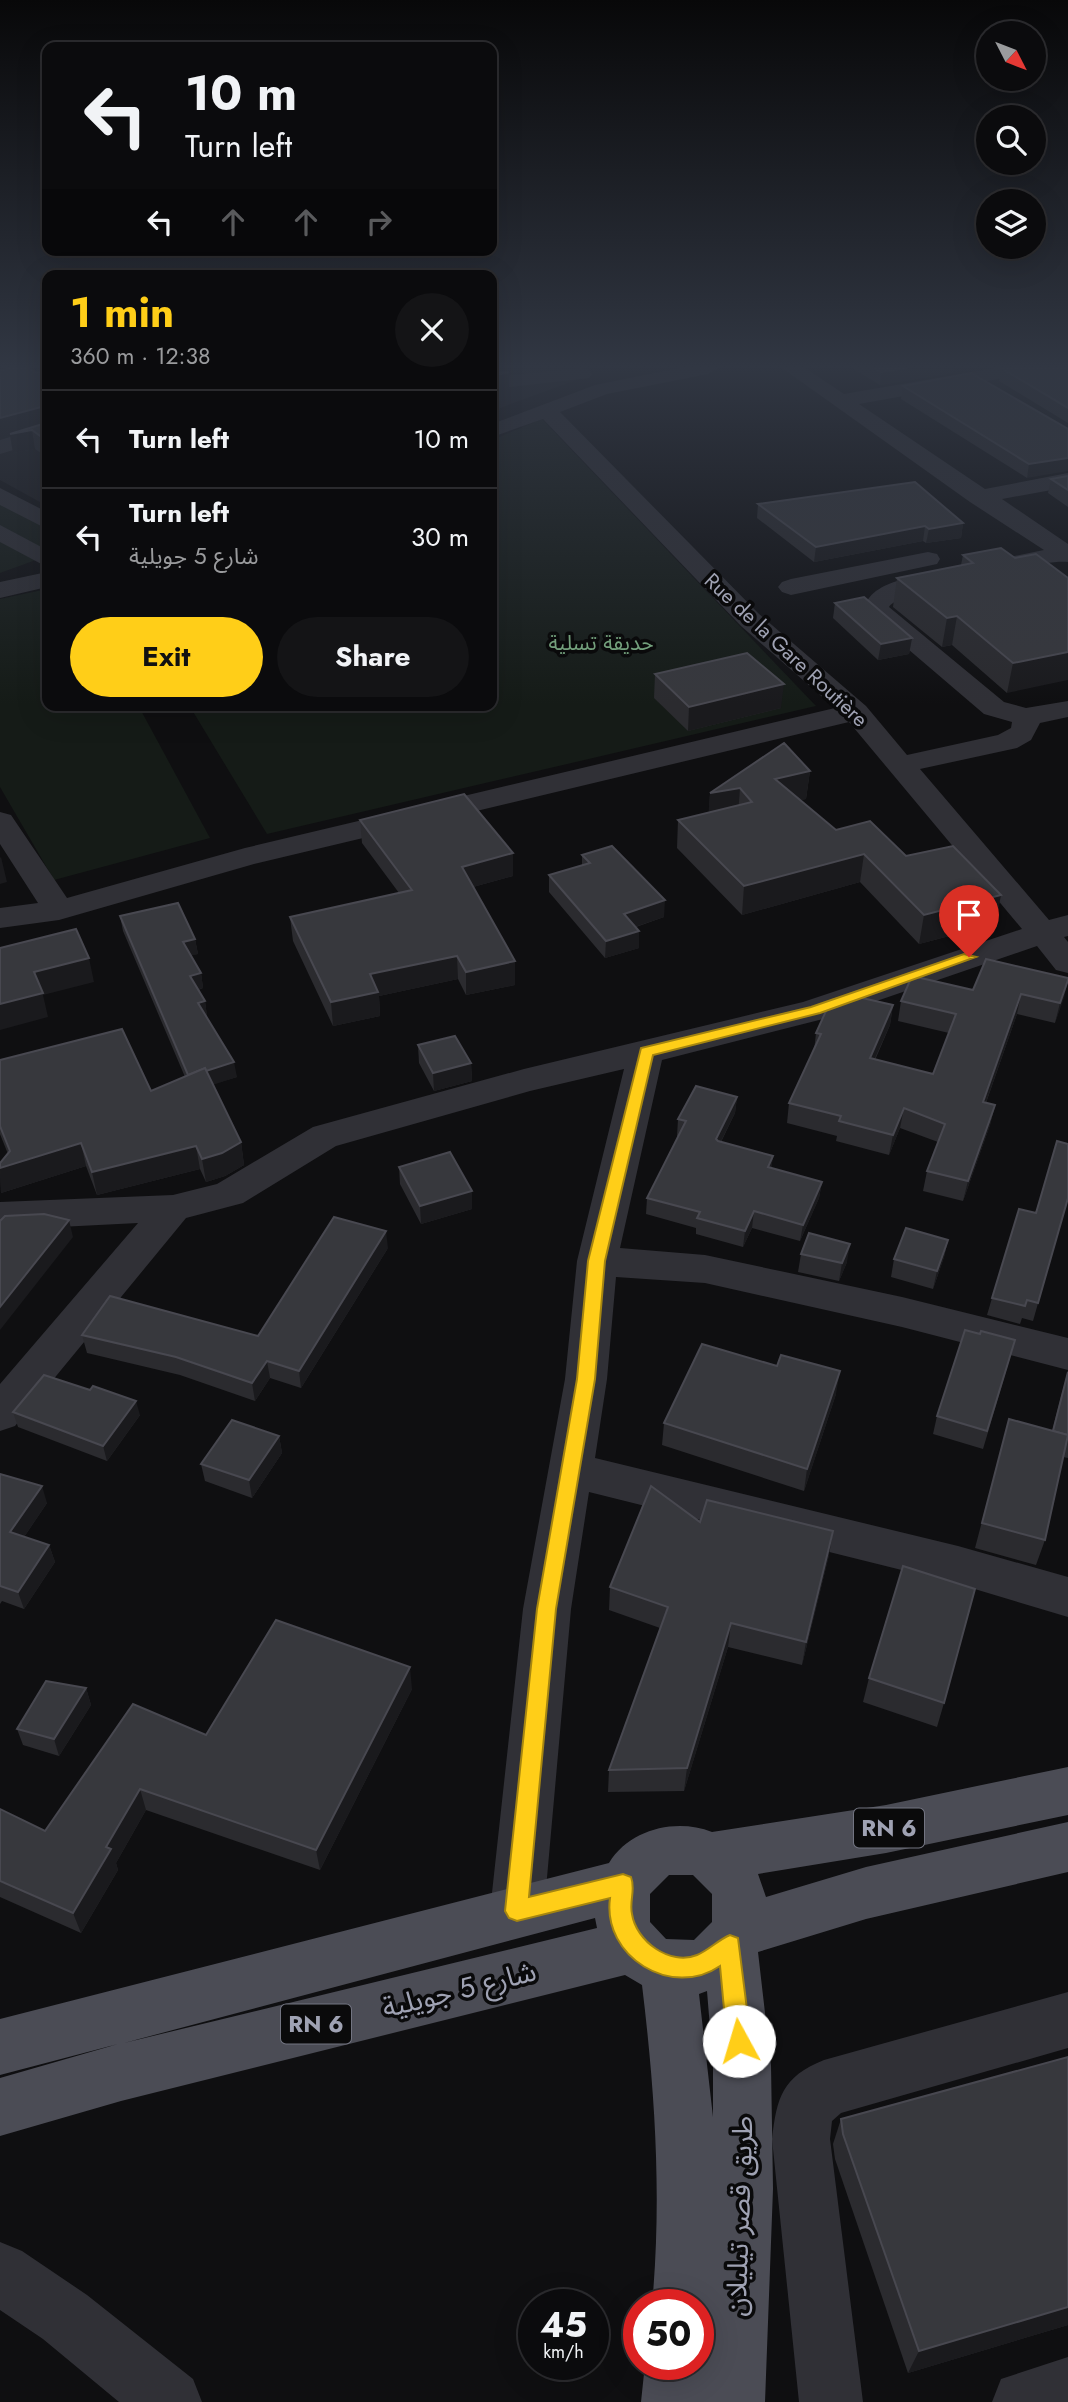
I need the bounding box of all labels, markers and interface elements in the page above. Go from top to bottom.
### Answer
north arrow [976,21,1046,91]
map controls [976,21,1046,259]
text: 10 m [185,58,297,128]
icon: left [70,70,161,161]
button: search [976,105,1046,175]
text: Turn left [185,123,292,169]
button: layers [976,189,1046,259]
icon: left [141,203,179,241]
icon: ahead [214,203,252,241]
icon: ahead [287,203,325,241]
icon: right [360,203,398,241]
text: 1 min [70,282,174,343]
button: close [395,293,469,367]
text: 360 m · 12:38 [70,339,211,373]
icon: left [70,420,108,458]
text: Turn left [129,420,229,458]
text: 10 m [414,420,469,458]
text: Turn left [129,494,229,532]
icon: left [70,518,108,556]
text: 30 m [411,518,469,556]
text: شارع 5 جويلية [129,539,259,573]
street label: Rue de la Gare Routière [698,566,875,734]
button: Exit [70,617,263,697]
button: Share [277,617,469,697]
park label: حديقة تسلية [548,628,654,658]
pin [939,885,999,957]
icon: arrive [950,896,988,934]
road number: RN 6 [854,1809,924,1848]
street label: شارع 5 جويلية [378,1951,541,2028]
position arrow [702,2004,776,2078]
road number: RN 6 [281,2005,351,2044]
street label: طريق قصر تيليلان [716,2115,763,2317]
speed limit sign: 50 [623,2289,714,2380]
text: 45 [540,2300,587,2350]
text: km/h [543,2339,584,2365]

